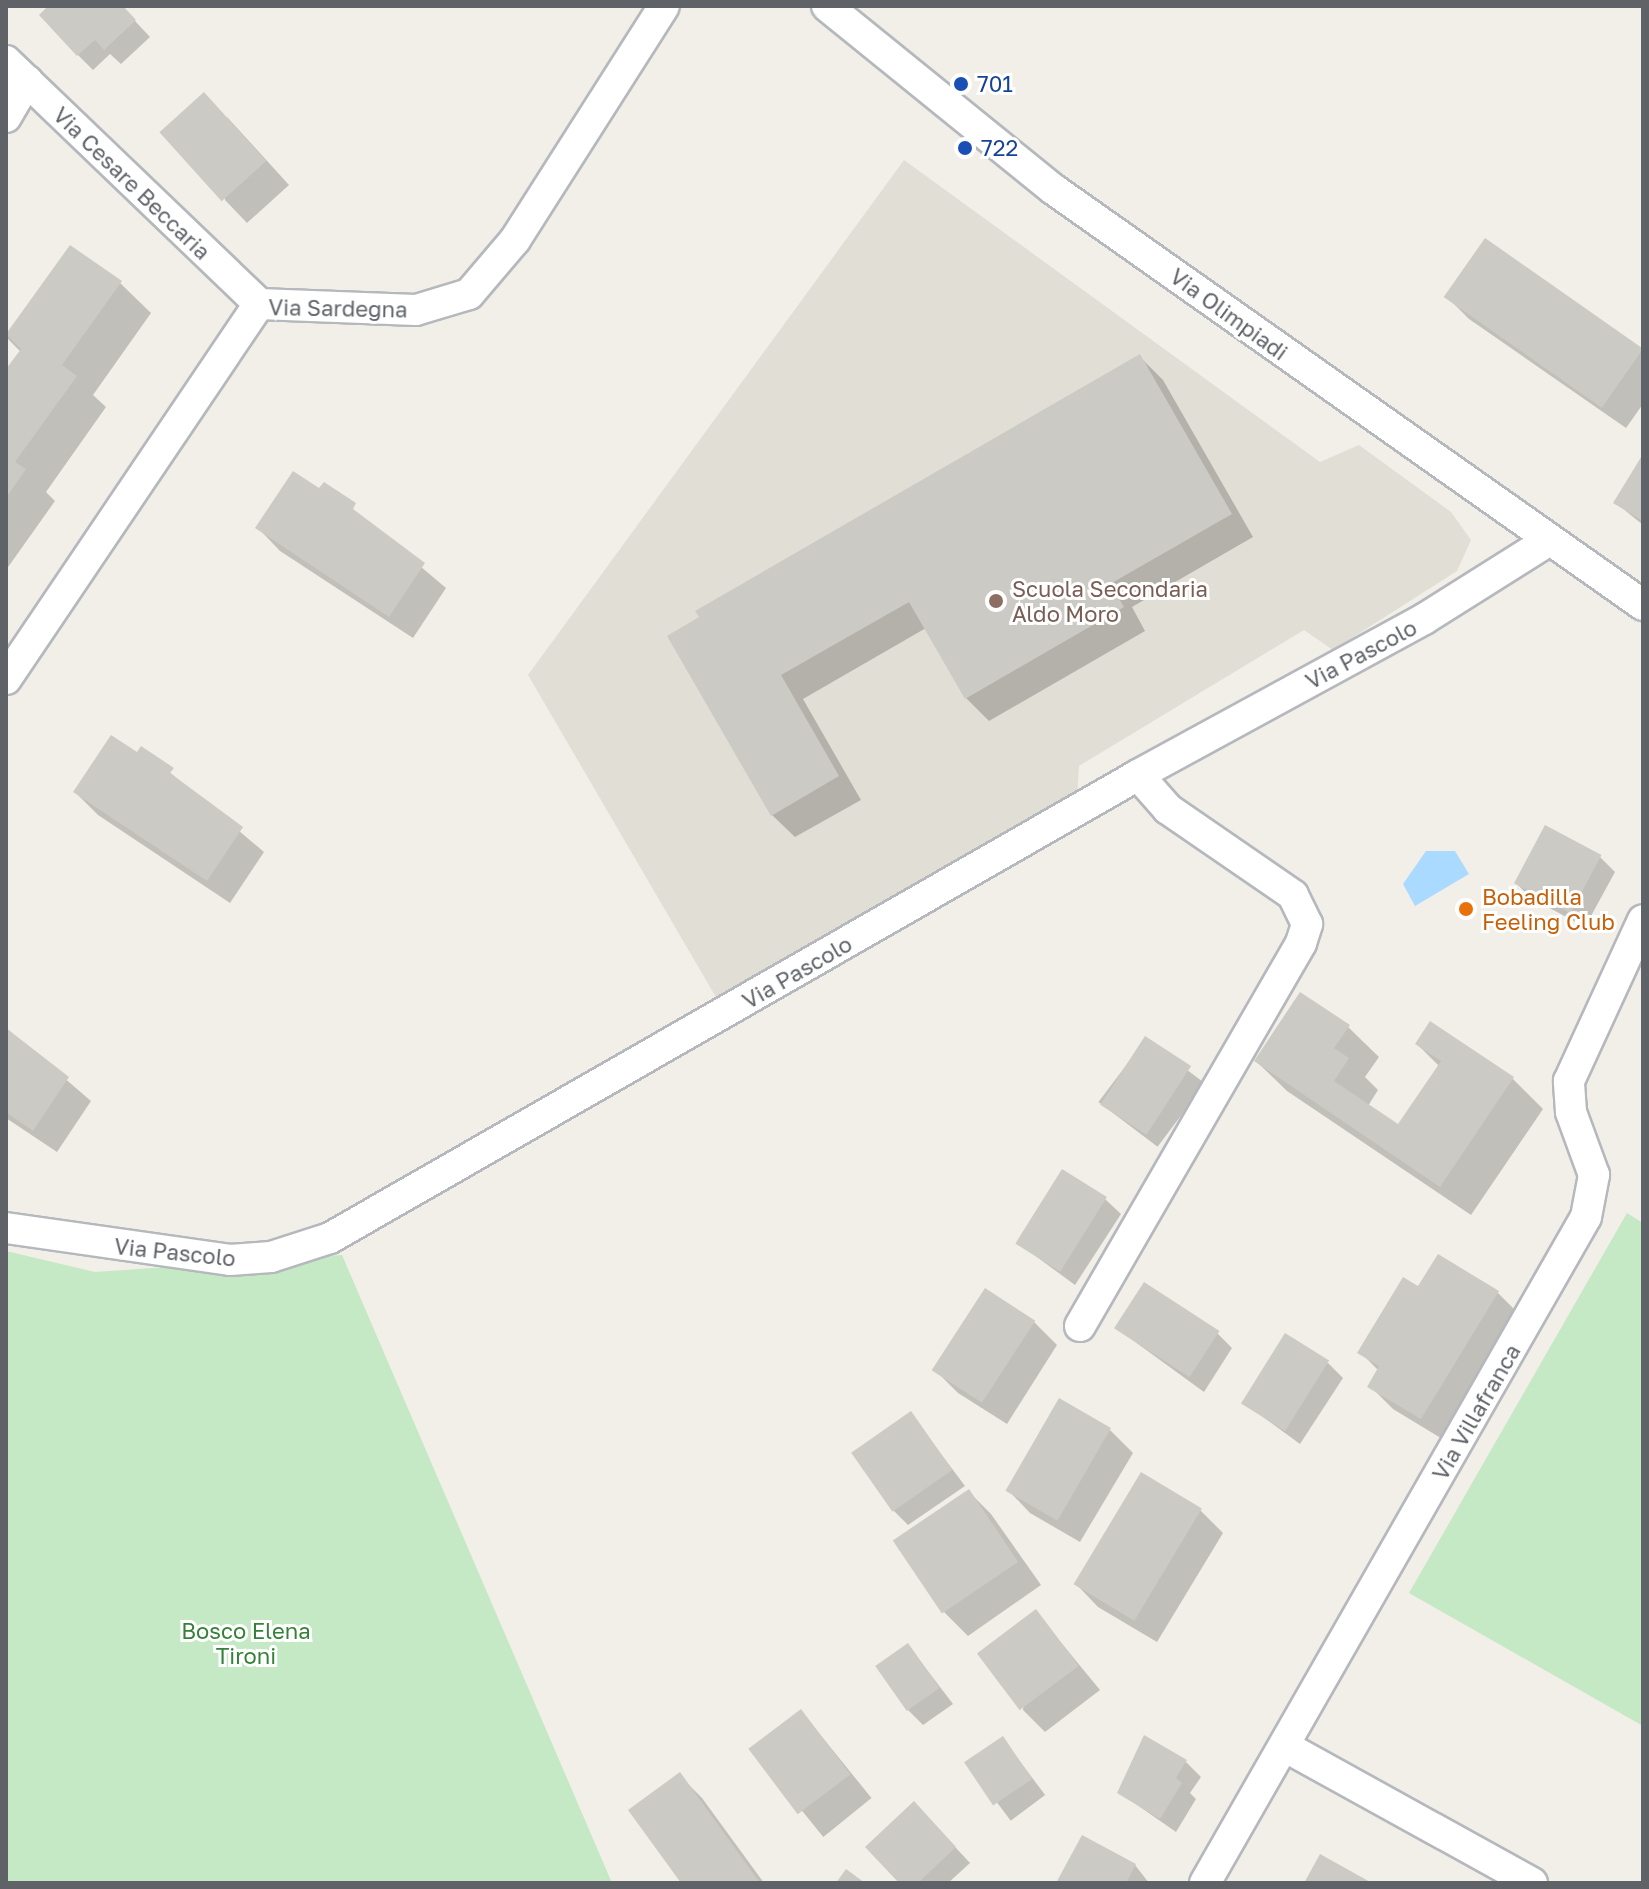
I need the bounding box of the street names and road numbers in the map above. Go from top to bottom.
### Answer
street label: Via Cesare Beccaria [48,101,216,265]
street label: Via Olimpiadi [1165,263,1293,365]
street label: Via Sardegna [268,294,408,322]
street label: Via Pascolo [1301,614,1421,694]
street label: Via Pascolo [738,930,856,1014]
street label: Via Pascolo [113,1232,237,1272]
street label: Via Villafranca [1426,1339,1526,1485]

